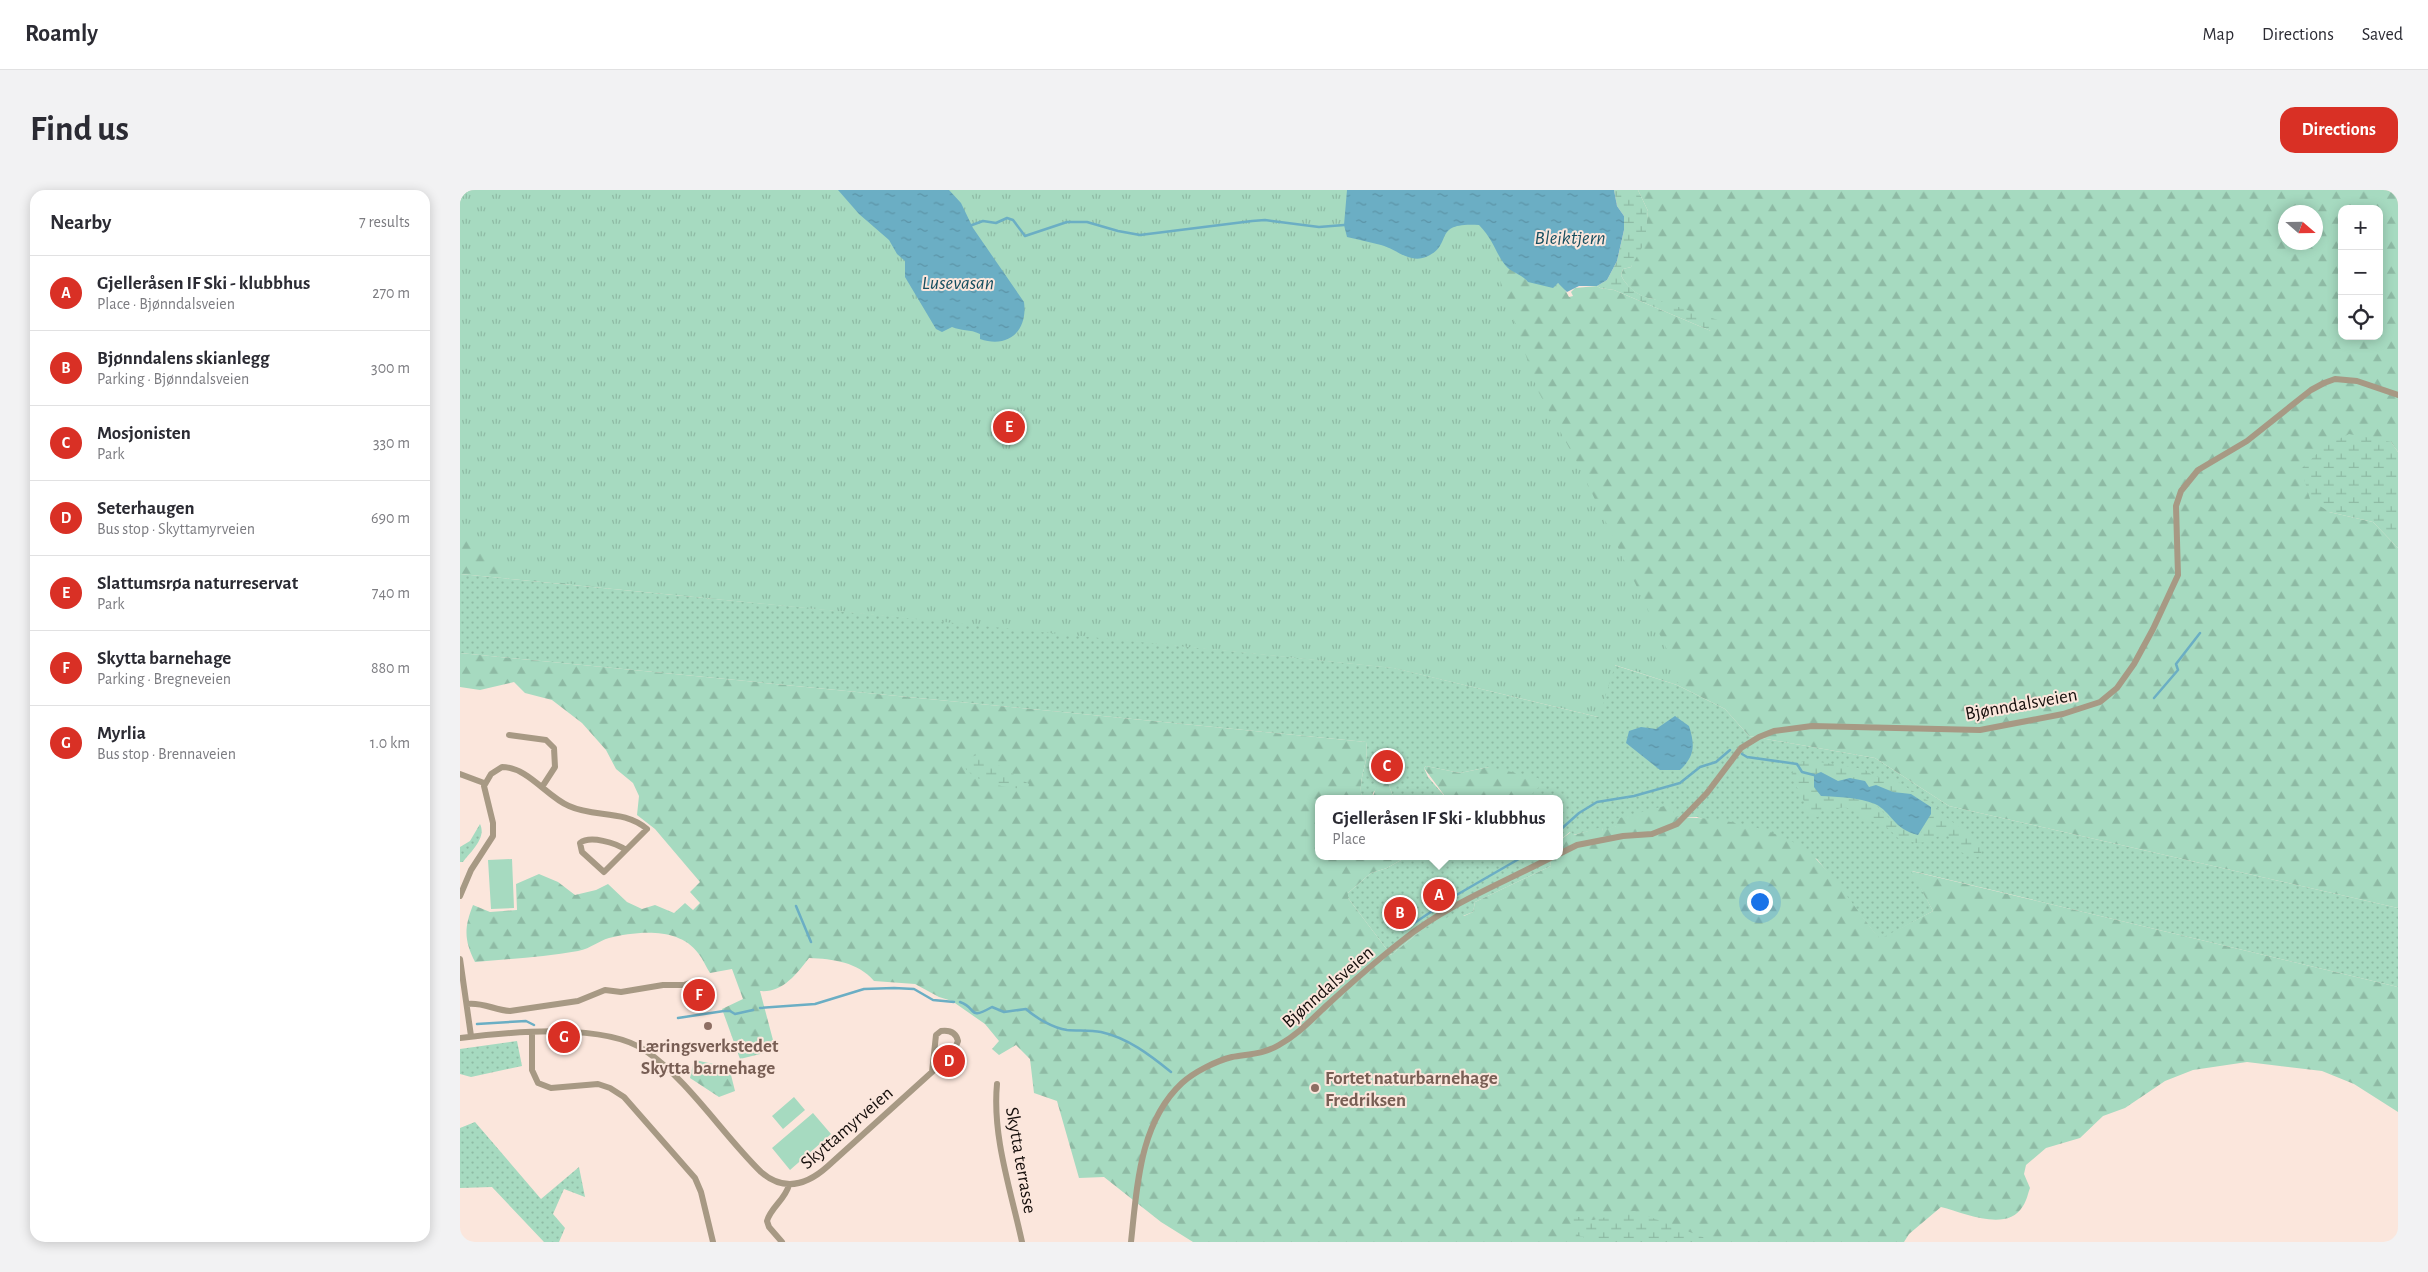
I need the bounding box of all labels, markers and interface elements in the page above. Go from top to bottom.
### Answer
text: Roamly [25,22,98,46]
text: Map [2203,26,2234,44]
text: Directions [2262,26,2334,44]
text: Saved [2362,26,2403,44]
button: Directions [2280,107,2398,153]
text: Find us [30,112,129,147]
north arrow [2278,205,2323,250]
map controls [2338,205,2383,340]
button: + [2338,205,2383,250]
text: Nearby [50,212,111,233]
text: 7 results [359,214,410,230]
water label: Bleiktjern [1535,228,1606,248]
button: − [2338,250,2383,295]
water label: Lusevasan [922,273,994,293]
text: Gjelleråsen IF Ski - klubbhus [97,274,310,293]
text: A [61,285,71,301]
text: 270 m [372,285,410,301]
button: locate [2338,295,2383,340]
text: Place · Bjønndalsveien [97,296,235,312]
text: Bjønndalens skianlegg [97,349,270,368]
text: B [61,360,71,376]
text: 300 m [371,360,410,376]
text: Parking · Bjønndalsveien [97,371,249,387]
pin: E [993,408,1025,446]
text: Mosjonisten [97,424,191,443]
text: C [62,435,70,451]
text: 330 m [373,435,410,451]
text: Park [97,446,125,462]
text: Seterhaugen [97,499,194,518]
text: D [61,510,71,526]
text: 690 m [371,510,410,526]
text: Bus stop · Skyttamyrveien [97,521,255,537]
text: Slattumsrøa naturreservat [97,574,298,593]
text: E [62,585,70,601]
text: 740 m [372,585,410,601]
text: Park [97,596,125,612]
text: Skytta barnehage [97,649,231,668]
text: F [62,660,70,676]
text: 880 m [371,660,410,676]
text: Parking · Bregneveien [97,671,231,687]
street label: Bjønndalsveien [1964,685,2079,724]
text: Myrlia [97,724,146,743]
text: G [61,735,71,751]
text: 1.0 km [370,735,410,751]
text: Bus stop · Brennaveien [97,746,236,762]
pin: C [1371,747,1403,785]
popup [1315,795,1563,860]
text: Gjelleråsen IF Ski - klubbhus [1332,809,1546,828]
text: Place [1332,831,1366,847]
pin: A [1423,876,1455,914]
your location [1747,889,1773,915]
pin: B [1384,894,1416,932]
street label: Bjønndalsveien [1279,943,1377,1032]
pin: F [683,976,715,1014]
pin: G [548,1018,580,1056]
marker: Læringsverkstedet Skytta barnehage [702,1020,714,1032]
place label: Læringsverkstedet Skytta barnehage [638,1037,779,1078]
pin: D [933,1042,965,1080]
place label: Fortet naturbarnehage Fredriksen [1325,1069,1498,1110]
marker: Fortet naturbarnehage Fredriksen [1309,1082,1321,1094]
street label: Skyttamyrveien [797,1083,897,1173]
street label: Skytta terrasse [1002,1106,1039,1215]

